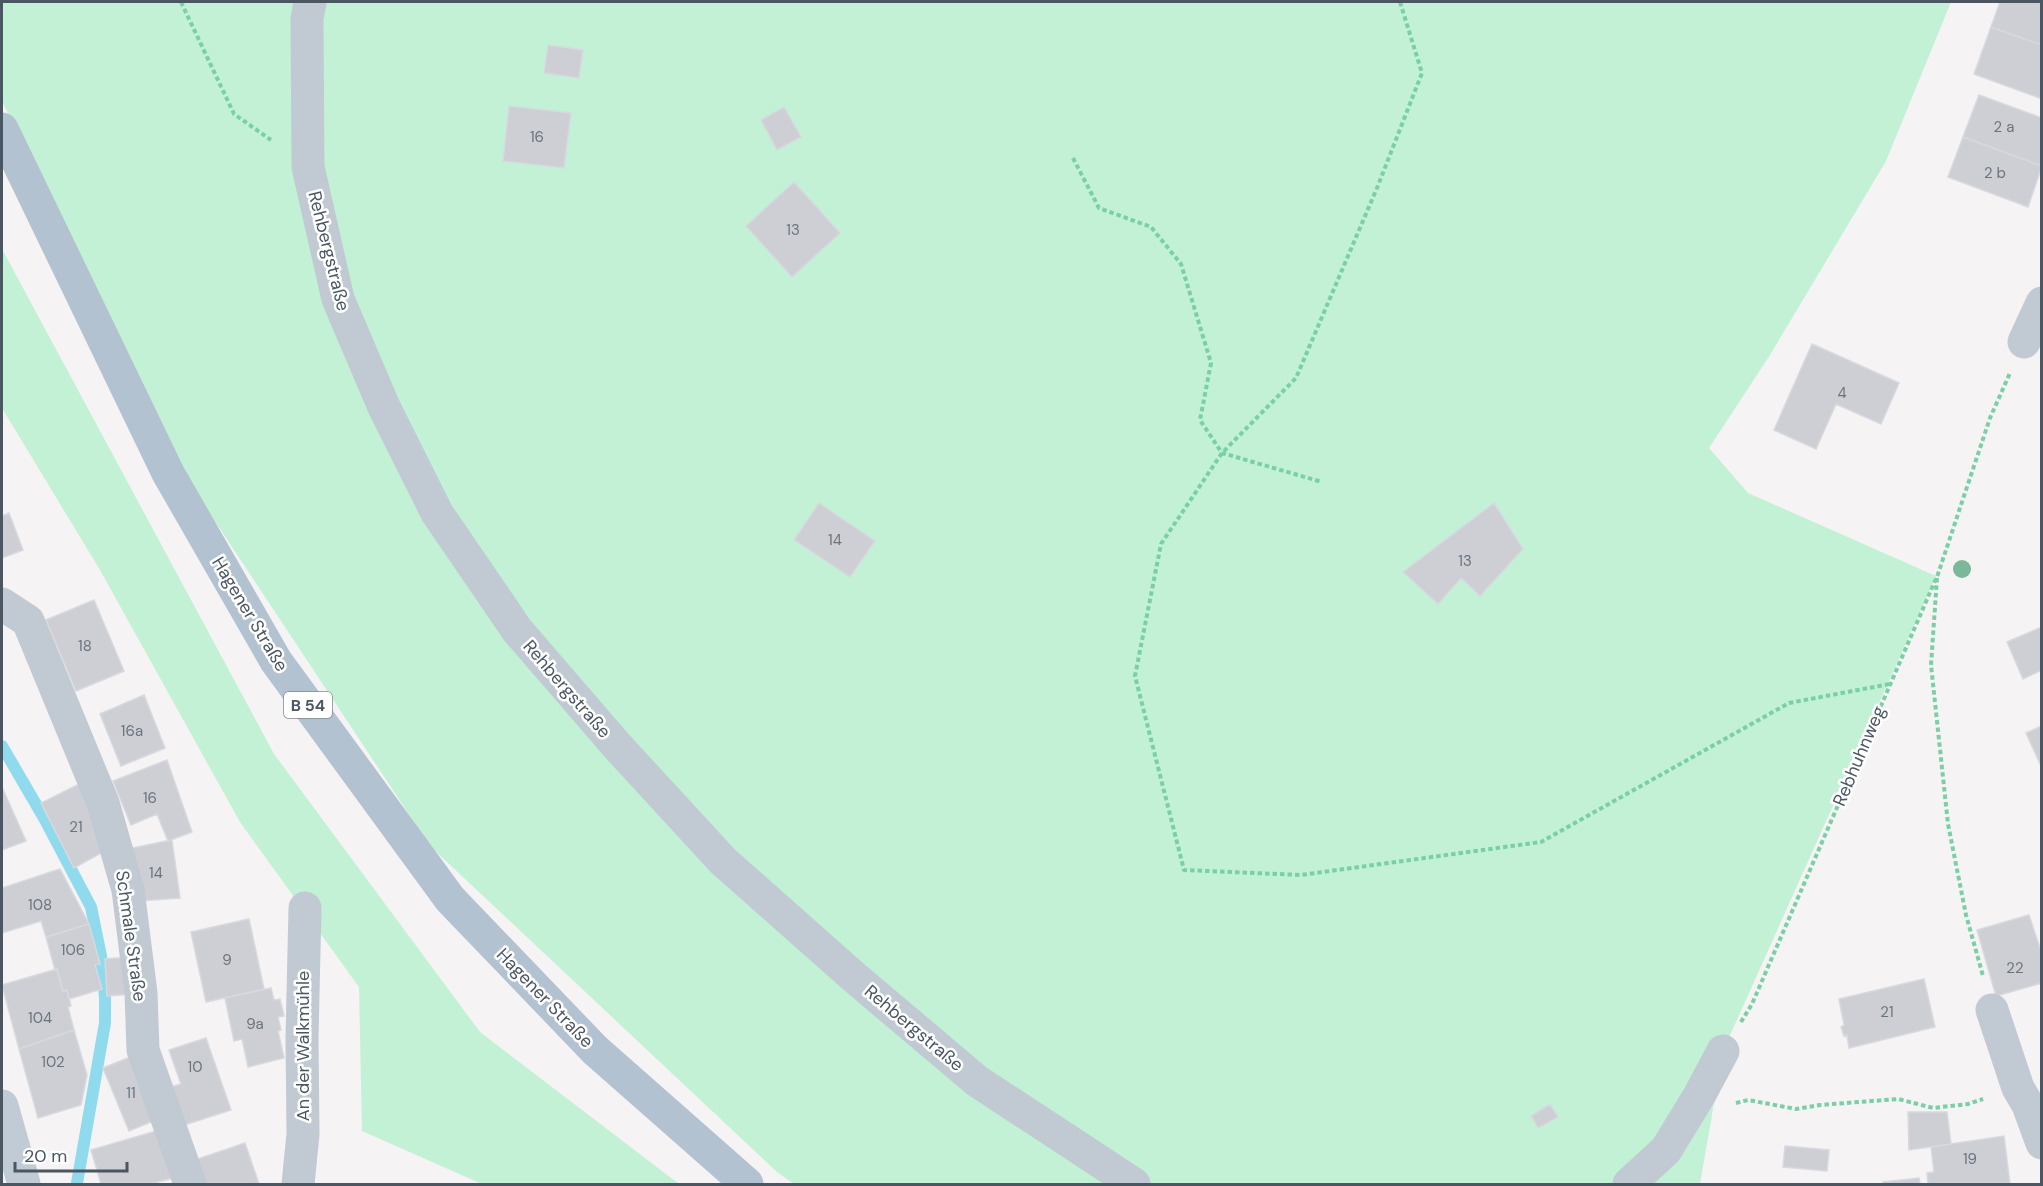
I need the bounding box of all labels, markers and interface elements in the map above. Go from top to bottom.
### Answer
house number: 2 a [1994,117,2014,137]
house number: 16 [530,127,544,147]
house number: 2 b [1984,163,2006,183]
street label: Rehbergstraße [303,189,355,313]
house number: 13 [786,220,800,240]
house number: 4 [1837,383,1847,403]
house number: 14 [828,530,842,550]
house number: 13 [1458,551,1472,571]
street label: Hagener Straße [206,552,294,676]
street label: Rehbergstraße [518,635,616,743]
house number: 18 [78,636,92,656]
road number: B 54 [284,692,332,718]
street label: Rebhuhnweg [1827,702,1891,810]
house number: 16a [121,721,143,741]
house number: 16 [143,788,157,808]
house number: 21 [69,817,83,837]
house number: 14 [149,863,163,883]
street label: Schmale Straße [110,869,152,1003]
house number: 108 [28,895,52,915]
house number: 106 [61,940,85,960]
street label: Hagener Straße [491,943,599,1053]
house number: 9 [222,950,232,970]
house number: 22 [2006,958,2024,978]
street label: An der Walkmühle [291,971,315,1121]
street label: Rehbergstraße [859,979,969,1077]
house number: 21 [1880,1002,1894,1022]
house number: 104 [28,1008,52,1028]
house number: 9a [246,1014,264,1034]
house number: 102 [41,1052,65,1072]
house number: 10 [188,1057,202,1077]
house number: 11 [126,1083,136,1103]
scale bar [15,1135,128,1173]
text: 20 m [24,1144,67,1168]
house number: 19 [1963,1149,1977,1169]

